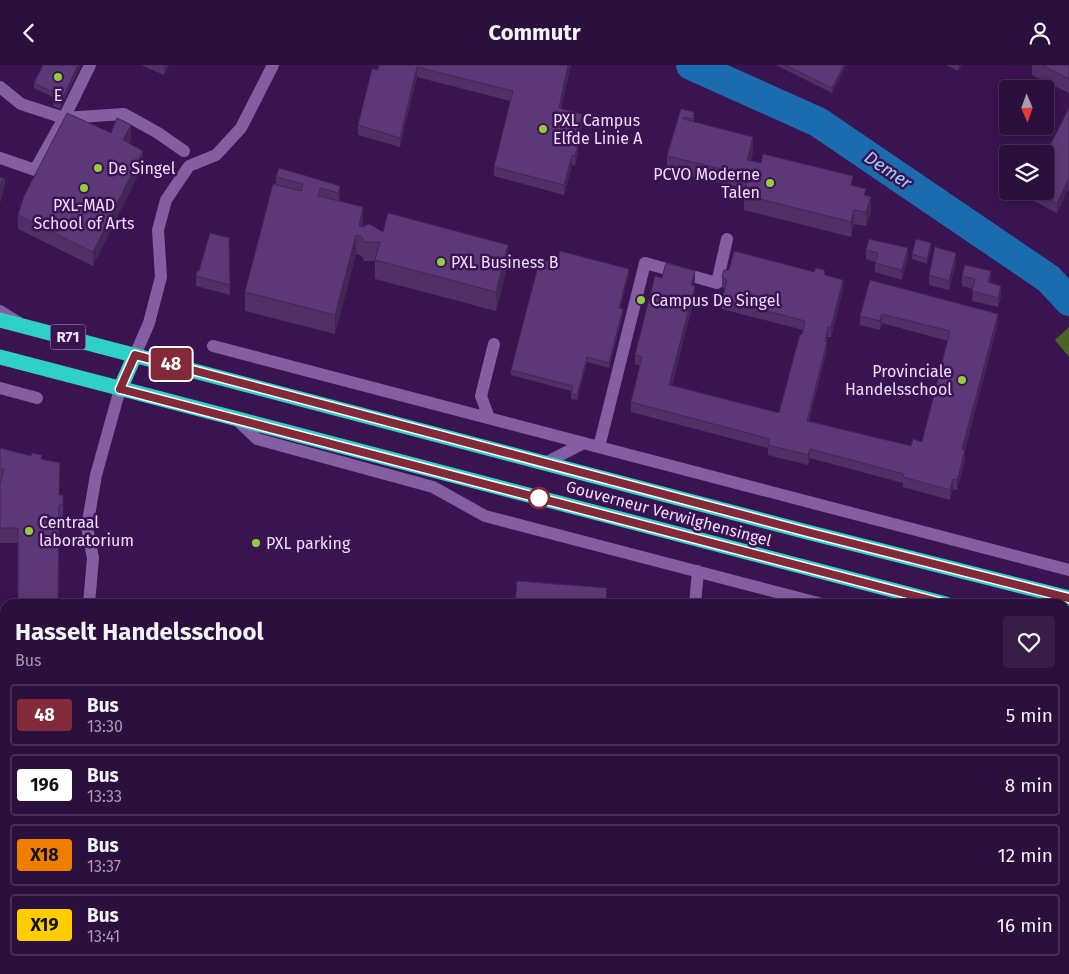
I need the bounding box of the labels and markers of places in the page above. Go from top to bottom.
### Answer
marker: E [52,71,64,83]
place label: E [54,86,62,105]
place label: PXL Campus Elfde Linie A [553,111,643,148]
marker: PXL Campus Elfde Linie A [537,123,549,135]
place label: De Singel [108,159,176,178]
marker: De Singel [92,162,104,174]
place label: PCVO Moderne Talen [653,165,760,202]
marker: PCVO Moderne Talen [764,177,776,189]
marker: PXL-MAD School of Arts [78,182,90,194]
place label: PXL-MAD School of Arts [34,196,134,233]
place label: PXL Business B [451,253,559,272]
marker: PXL Business B [435,256,447,268]
place label: Campus De Singel [651,291,780,310]
marker: Campus De Singel [635,294,647,306]
place label: Provinciale Handelsschool [845,362,952,399]
marker: Provinciale Handelsschool [956,374,968,386]
unlabelled marker [528,487,550,509]
place label: Centraal laboratorium [39,513,134,550]
marker: Centraal laboratorium [23,525,35,537]
place label: PXL parking [266,534,351,553]
marker: PXL parking [250,537,262,549]

